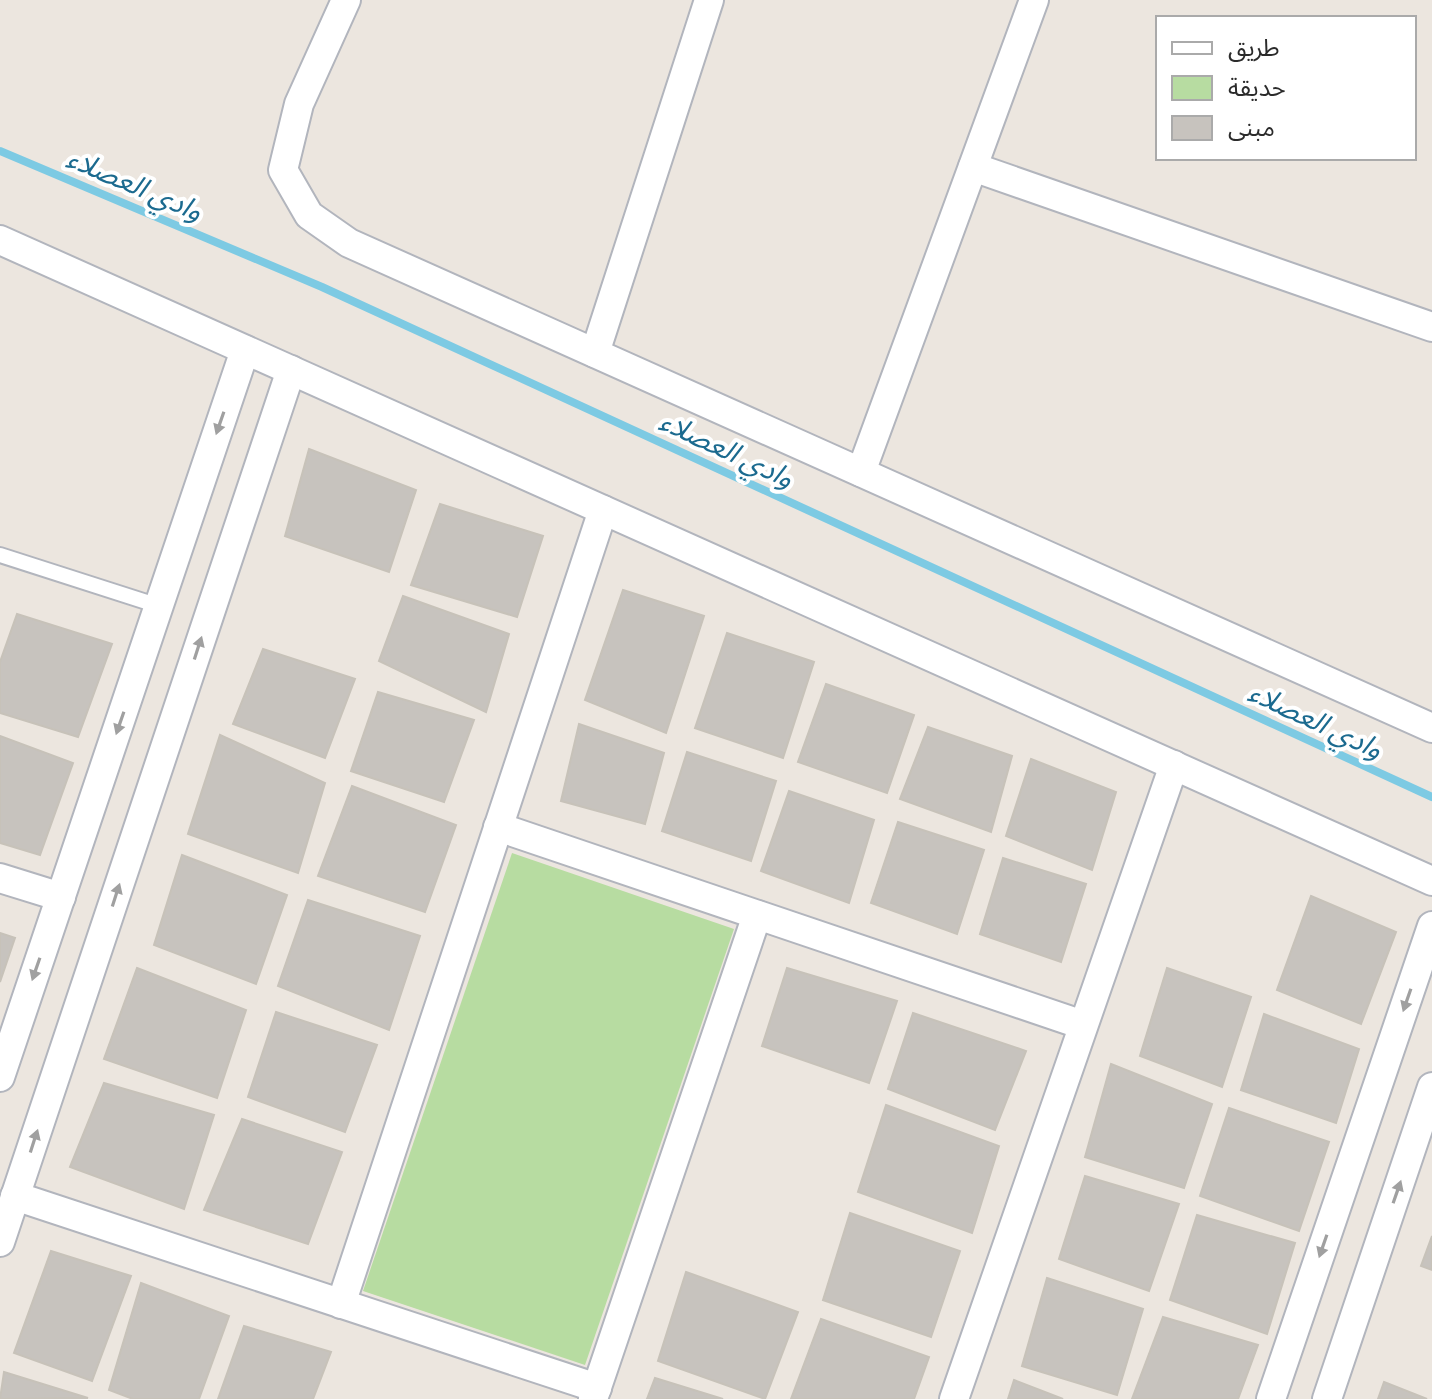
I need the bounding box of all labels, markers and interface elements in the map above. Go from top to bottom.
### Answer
legend [1156,16,1416,160]
text: طريق [1228,34,1280,63]
text: حديقة [1228,74,1286,102]
text: مبنى [1228,114,1275,142]
water label: وادي العصلاء [60,141,208,233]
water label: وادي العصلاء [652,404,799,500]
one-way arrow [214,412,226,436]
one-way arrow [193,636,205,660]
water label: وادي العصلاء [1241,675,1388,771]
one-way arrow [113,711,125,735]
one-way arrow [110,882,123,906]
one-way arrow [30,958,42,982]
one-way arrow [1400,988,1412,1012]
one-way arrow [28,1129,40,1153]
one-way arrow [1391,1180,1403,1204]
one-way arrow [1316,1234,1328,1258]

